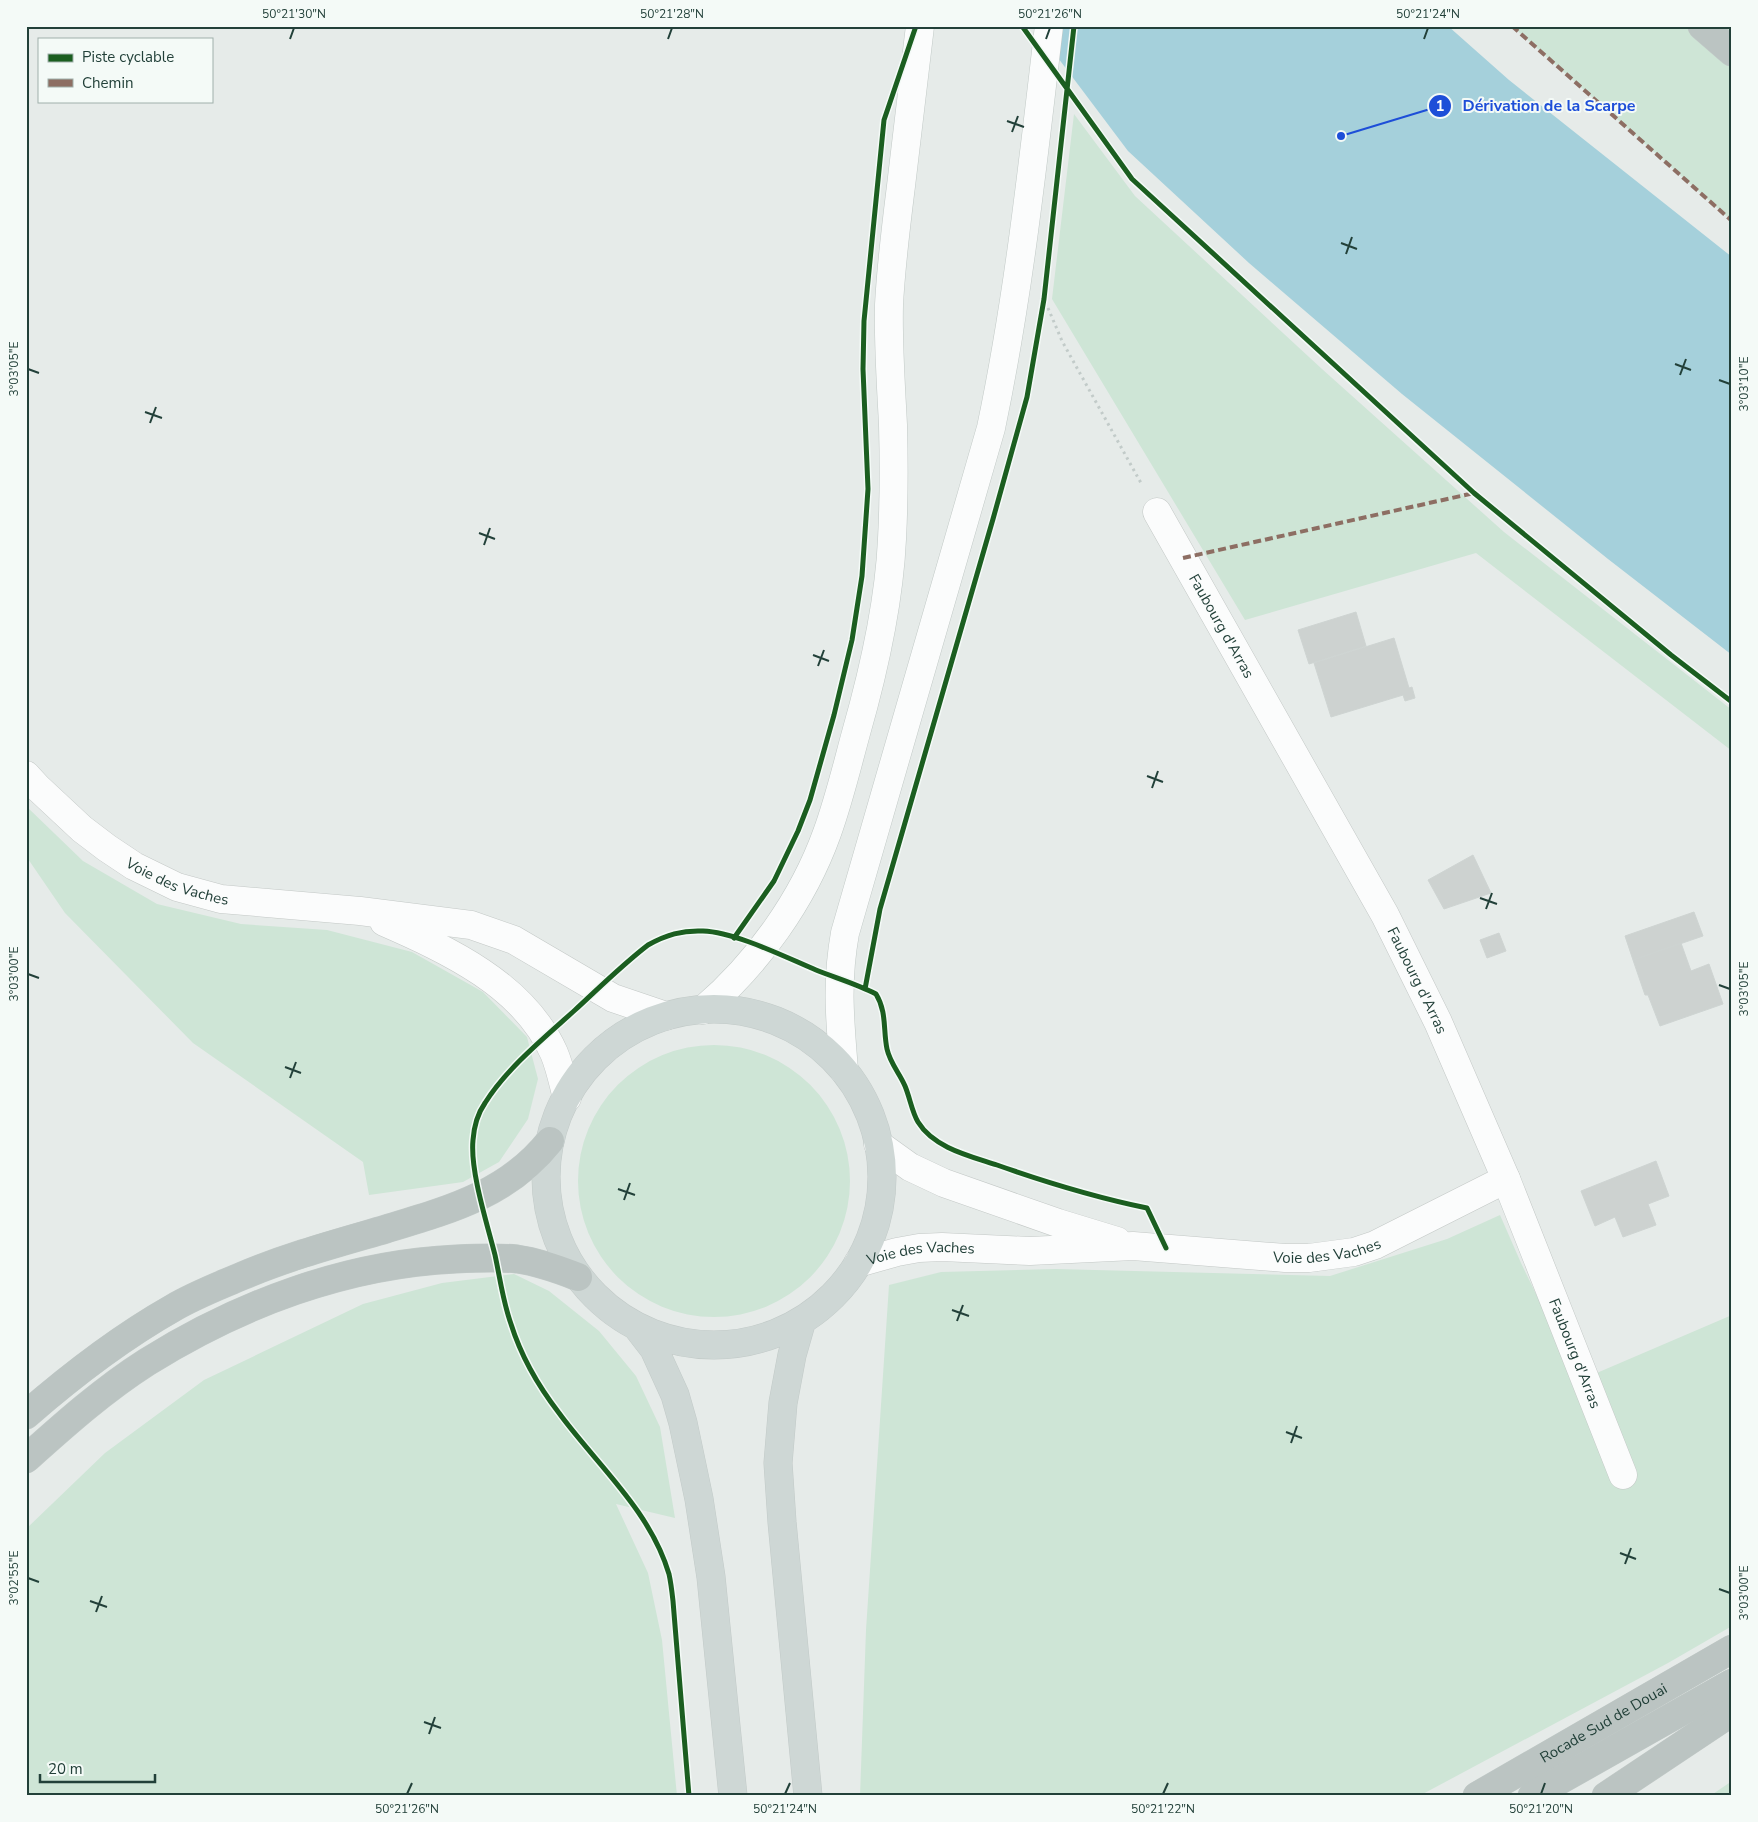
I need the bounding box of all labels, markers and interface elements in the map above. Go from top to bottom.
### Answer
text: 50°21'30"N [262,6,326,22]
text: 50°21'28"N [640,6,704,22]
text: 50°21'26"N [1018,6,1082,22]
text: 50°21'24"N [1396,6,1460,22]
legend [38,38,212,102]
text: Piste cyclable [82,47,174,67]
text: Chemin [82,73,133,93]
callout: Dérivation de la Scarpe [1428,90,1646,121]
text: Dérivation de la Scarpe [1462,95,1636,117]
text: 1 [1435,96,1445,116]
text: 3°03'05"E [6,342,22,396]
text: 3°03'10"E [1736,357,1752,411]
street label: Faubourg d'Arras [1184,570,1259,682]
street label: Voie des Vaches [121,853,229,910]
street label: Faubourg d'Arras [1383,924,1452,1037]
text: 3°03'00"E [6,947,22,1001]
text: 3°03'05"E [1736,962,1752,1016]
street label: Voie des Vaches [1271,1234,1384,1268]
street label: Voie des Vaches [863,1237,975,1270]
street label: Faubourg d'Arras [1544,1295,1606,1411]
text: 3°02'55"E [6,1551,22,1605]
text: 3°03'00"E [1736,1566,1752,1620]
street label: Rocade Sud de Douai [1536,1678,1671,1768]
scale bar [40,1752,155,1784]
text: 20 m [48,1759,83,1779]
text: 50°21'26"N [375,1801,439,1817]
text: 50°21'24"N [753,1801,817,1817]
text: 50°21'22"N [1131,1801,1195,1817]
text: 50°21'20"N [1509,1801,1573,1817]

